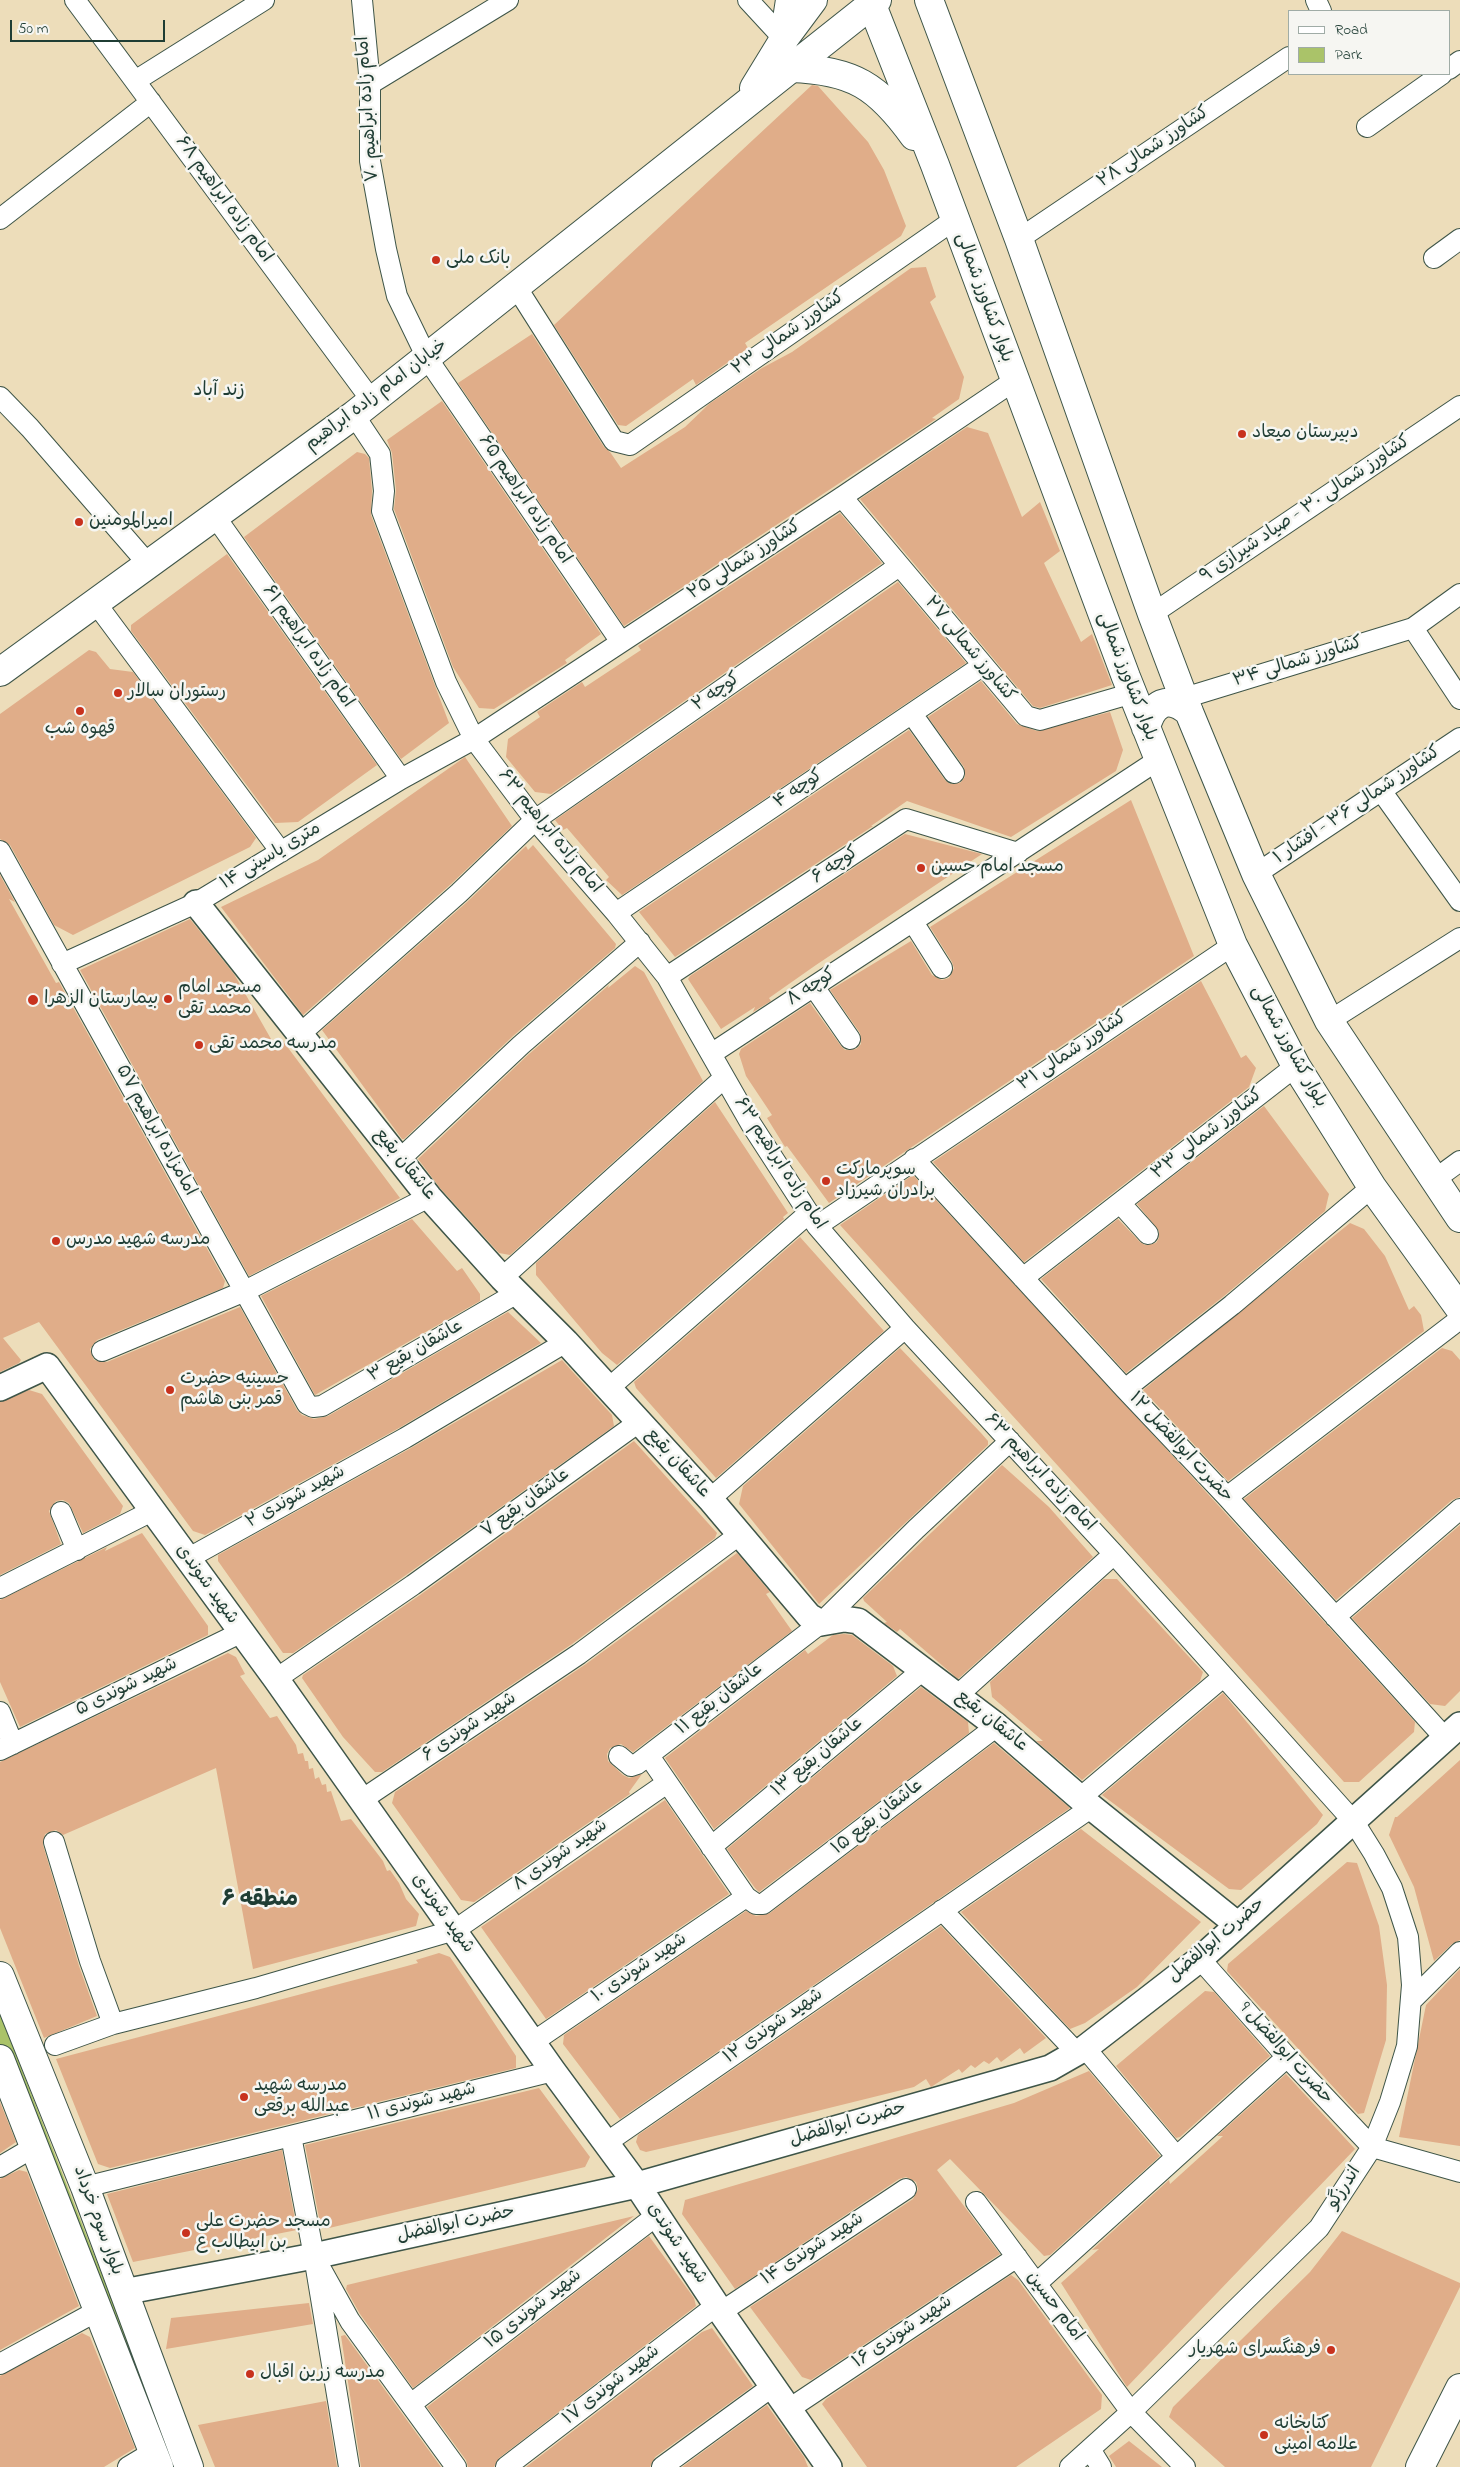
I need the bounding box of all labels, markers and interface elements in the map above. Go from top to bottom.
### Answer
scale bar [12,10,168,42]
legend [1288,10,1450,75]
text: 50 m [18,18,48,40]
text: Road [1335,19,1368,41]
street label: امام زاده ابراهیم ۷۰ [353,35,385,183]
text: Park [1335,44,1362,66]
street label: کشاورز شمالی ۲۸ [1094,102,1214,194]
street label: امام زاده ابراهیم ۶۸ [170,132,276,268]
street label: بلوار کشاورز شمالی [950,230,1016,366]
place label: بانک ملی [446,249,510,271]
marker: بانک ملی [430,254,442,266]
street label: کشاورز شمالی ۲۳ [728,287,850,381]
street label: خیابان امام زاده ابراهیم [302,336,452,456]
district label: زند آباد [193,381,245,403]
place label: دبیرستان میعاد [1252,423,1358,445]
marker: دبیرستان میعاد [1236,428,1248,440]
street label: امام زاده ابراهیم ۶۵ [473,431,575,569]
street label: کشاورز شمالی ۳۰ - صیاد شیرازی ۹ [1197,431,1415,589]
place label: امیرالمومنین [89,511,173,533]
marker: امیرالمومنین [73,516,85,528]
street label: کشاورز شمالی ۲۵ [684,516,806,606]
street label: امام زاده ابراهیم ۶۱ [256,581,358,713]
street label: کشاورز شمالی ۲۷ [919,593,1019,707]
street label: بلوار کشاورز شمالی [1091,609,1161,745]
street label: کشاورز شمالی ۳۴ [1231,633,1365,693]
street label: کوچه ۲ [689,669,745,717]
place label: رستوران سالار [128,682,226,704]
marker: رستوران سالار [112,687,124,699]
marker: قهوه شب [74,705,86,717]
place label: قهوه شب [45,719,115,741]
street label: کشاورز شمالی ۳۶ - افشار ۱ [1270,742,1446,870]
street label: امام زاده ابراهیم ۶۳ [492,766,606,898]
street label: کوچه ۴ [770,766,828,814]
street label: ۱۴ متری یاسینی [217,819,325,895]
street label: کوچه ۶ [808,842,864,890]
place label: مسجد امام حسین [931,857,1064,879]
marker: مسجد امام حسین [915,862,927,874]
street label: کوچه ۸ [784,964,840,1012]
place label: مسجد امام محمد تقی [178,978,262,1021]
street label: بلوار کشاورز شمالی [1246,982,1330,1112]
place label: بیمارستان الزهرا [44,989,158,1011]
marker: بیمارستان الزهرا [26,993,40,1007]
marker: مسجد امام محمد تقی [162,993,174,1005]
street label: کشاورز شمالی ۳۱ [1014,1007,1132,1097]
place label: مدرسه محمد تقی [209,1034,337,1056]
marker: مدرسه محمد تقی [193,1039,205,1051]
street label: امامزاده ابراهیم ۵۷ [110,1062,200,1200]
street label: کشاورز شمالی ۳۳ [1148,1085,1268,1185]
street label: امام زاده ابراهیم ۶۳ [728,1094,830,1234]
street label: عاشقان بقیع [368,1124,440,1206]
place label: سوپرمارکت برادران شیرزاد [836,1160,935,1202]
marker: سوپرمارکت برادران شیرزاد [820,1175,832,1187]
place label: مدرسه شهید مدرس [66,1230,210,1252]
marker: مدرسه شهید مدرس [50,1235,62,1247]
street label: عاشقان بقیع ۳ [365,1316,467,1388]
place label: حسینیه حضرت قمر بنی هاشم [180,1369,289,1412]
marker: حسینیه حضرت قمر بنی هاشم [164,1384,176,1396]
street label: حضرت ابوالفضل ۱۲ [1123,1388,1237,1508]
street label: امام زاده ابراهیم ۶۳ [979,1410,1099,1536]
street label: عاشقان بقیع [640,1425,714,1503]
street label: شهید شوندی ۲ [243,1462,349,1534]
street label: عاشقان بقیع ۷ [478,1465,574,1543]
street label: شهید شوندی [170,1541,242,1629]
street label: شهید شوندی ۵ [73,1654,181,1722]
street label: عاشقان بقیع ۱۱ [672,1659,768,1741]
street label: عاشقان بقیع [950,1686,1032,1758]
street label: شهید شوندی ۶ [419,1689,521,1767]
street label: عاشقان بقیع ۱۳ [768,1714,868,1802]
street label: عاشقان بقیع ۱۵ [828,1776,928,1860]
street label: شهید شوندی ۸ [510,1815,612,1897]
street label: شهید شوندی [406,1870,478,1958]
district label: منطقه ۶ [222,1888,298,1914]
street label: حضرت ابوالفضل [1164,1894,1270,1988]
street label: شهید شوندی ۱۰ [588,1929,692,2009]
street label: شهید شوندی ۱۲ [720,1985,828,2069]
street label: حضرت ابوالفضل 9 [1233,1998,1337,2110]
place label: مدرسه شهید عبدالله برقعی [254,2076,350,2118]
street label: شهید شوندی ۱۱ [366,2079,478,2127]
marker: مدرسه شهید عبدالله برقعی [238,2091,250,2103]
street label: حضرت ابوالفضل [787,2098,909,2152]
street label: بلوار سوم خرداد [67,2163,127,2279]
street label: اندرزگو [1323,2163,1367,2213]
street label: شهید شوندی [641,2199,711,2289]
street label: حضرت ابوالفضل [395,2202,517,2248]
street label: شهید شوندی ۱۴ [758,2209,868,2291]
place label: مسجد حضرت علی بن ابیطالب ع [196,2212,331,2254]
marker: مسجد حضرت علی بن ابیطالب ع [180,2227,192,2239]
street label: شهید شوندی ۱۵ [481,2265,587,2355]
street label: امام حسین [1021,2268,1087,2346]
street label: شهید شوندی ۱۶ [849,2292,957,2374]
place label: فرهنگسرای شهریار [1189,2339,1321,2361]
street label: شهید شوندی ۱۷ [559,2341,665,2431]
marker: فرهنگسرای شهریار [1325,2344,1337,2356]
place label: مدرسه زرین اقبال [260,2363,385,2385]
marker: مدرسه زرین اقبال [244,2368,256,2380]
place label: کتابخانه علامه امینی [1274,2414,1359,2456]
marker: کتابخانه علامه امینی [1258,2429,1270,2441]

